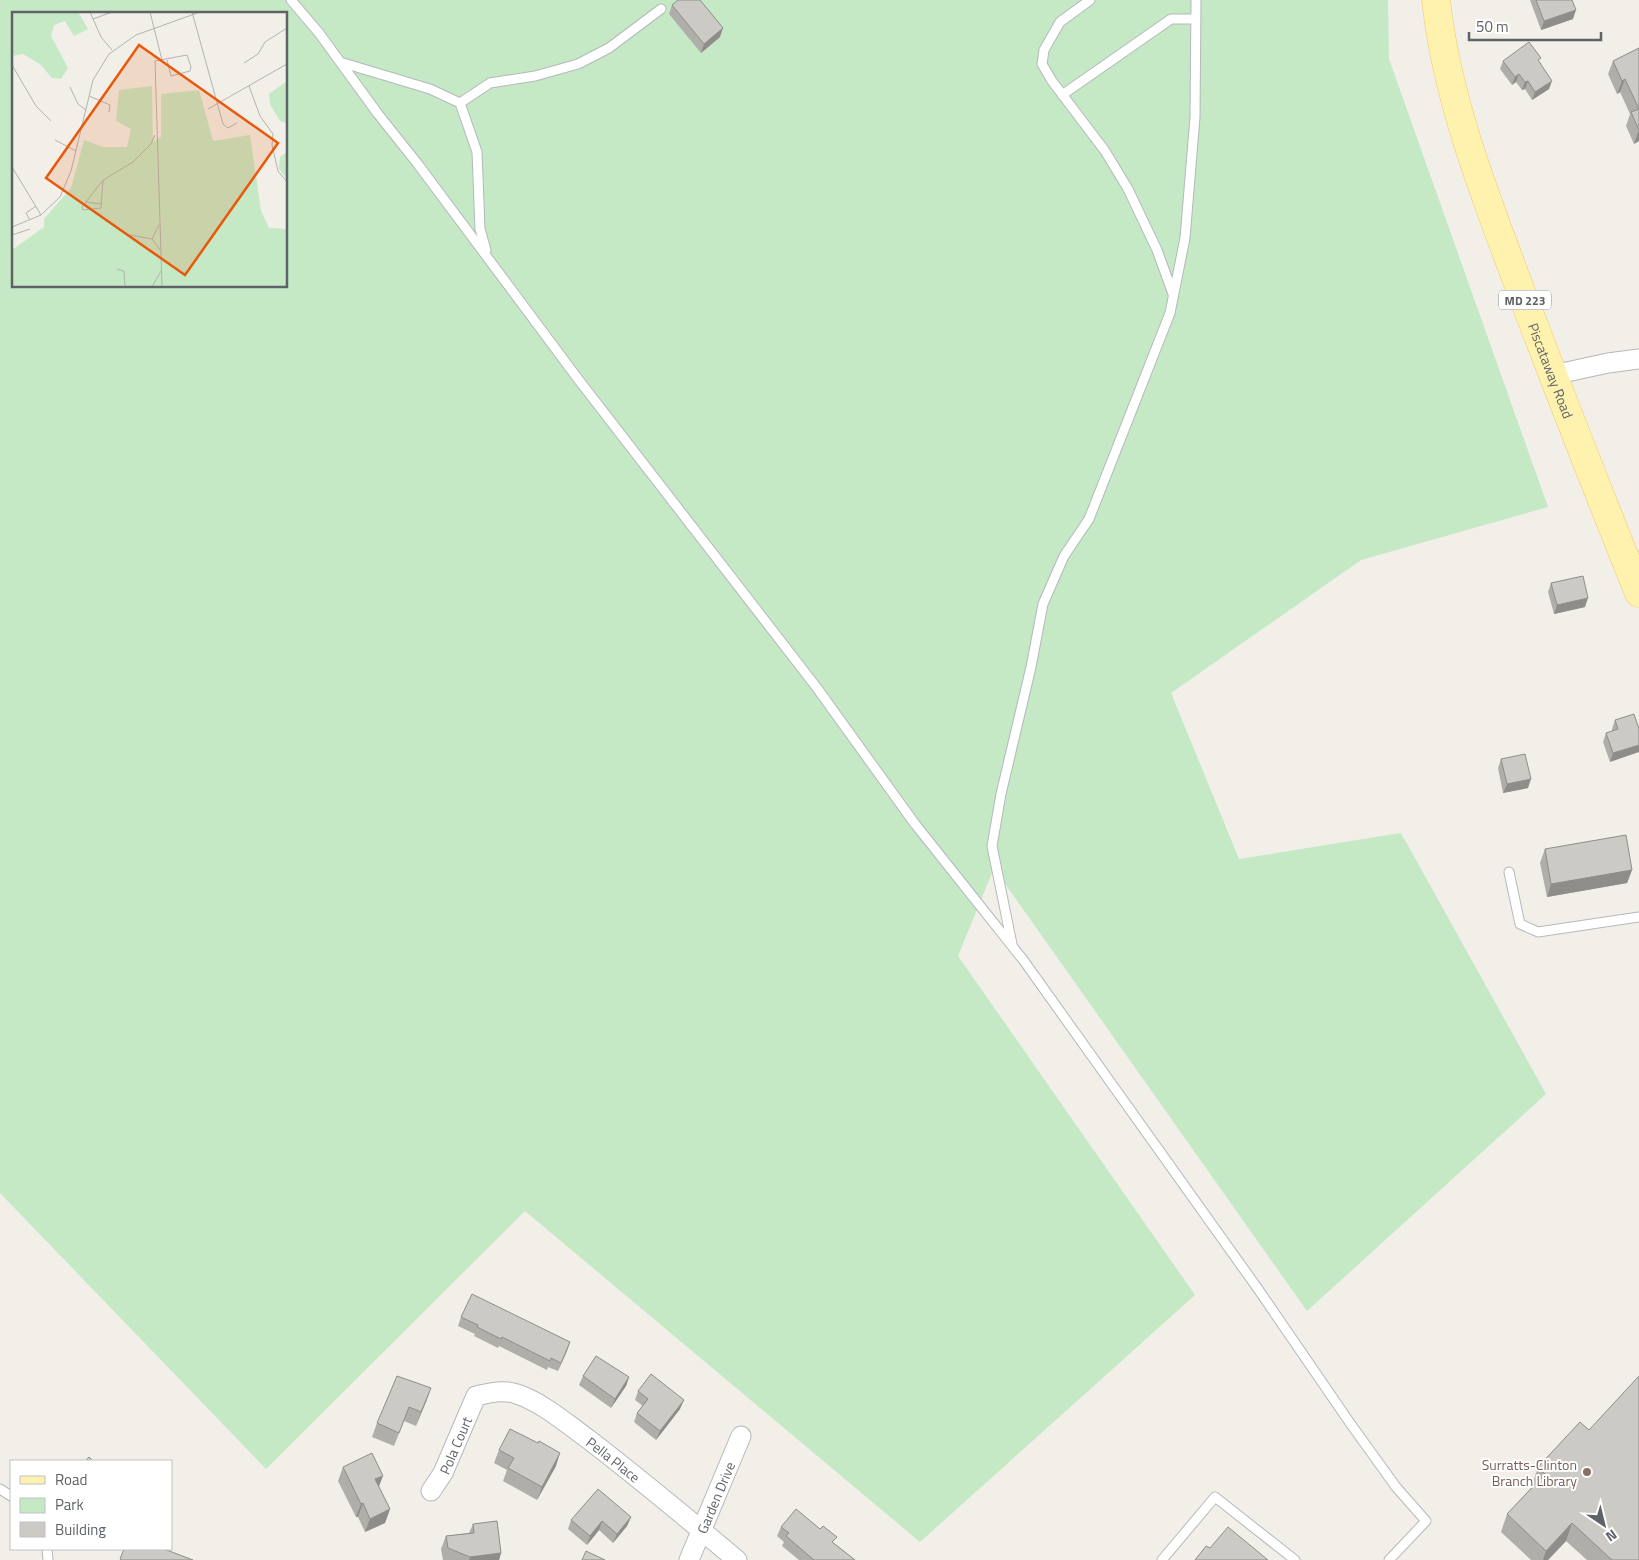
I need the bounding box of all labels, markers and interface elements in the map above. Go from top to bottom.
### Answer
scale bar [1469,10,1602,42]
inset map [12,12,288,288]
text: 50 m [1476,15,1509,38]
road number: MD 223 [1499,290,1551,310]
street label: Piscataway Road [1523,320,1579,421]
street label: Pola Court [433,1413,477,1477]
street label: Pella Place [582,1431,645,1487]
place label: Surratts-Clinton Branch Library [1482,1454,1577,1491]
street label: Garden Drive [691,1458,740,1536]
legend [10,1460,172,1550]
marker: Surratts-Clinton Branch Library [1581,1466,1593,1478]
text: Road [55,1468,87,1491]
text: Park [55,1493,84,1516]
north arrow [1579,1500,1629,1550]
text: Building [55,1518,106,1541]
text: N [1602,1525,1622,1547]

